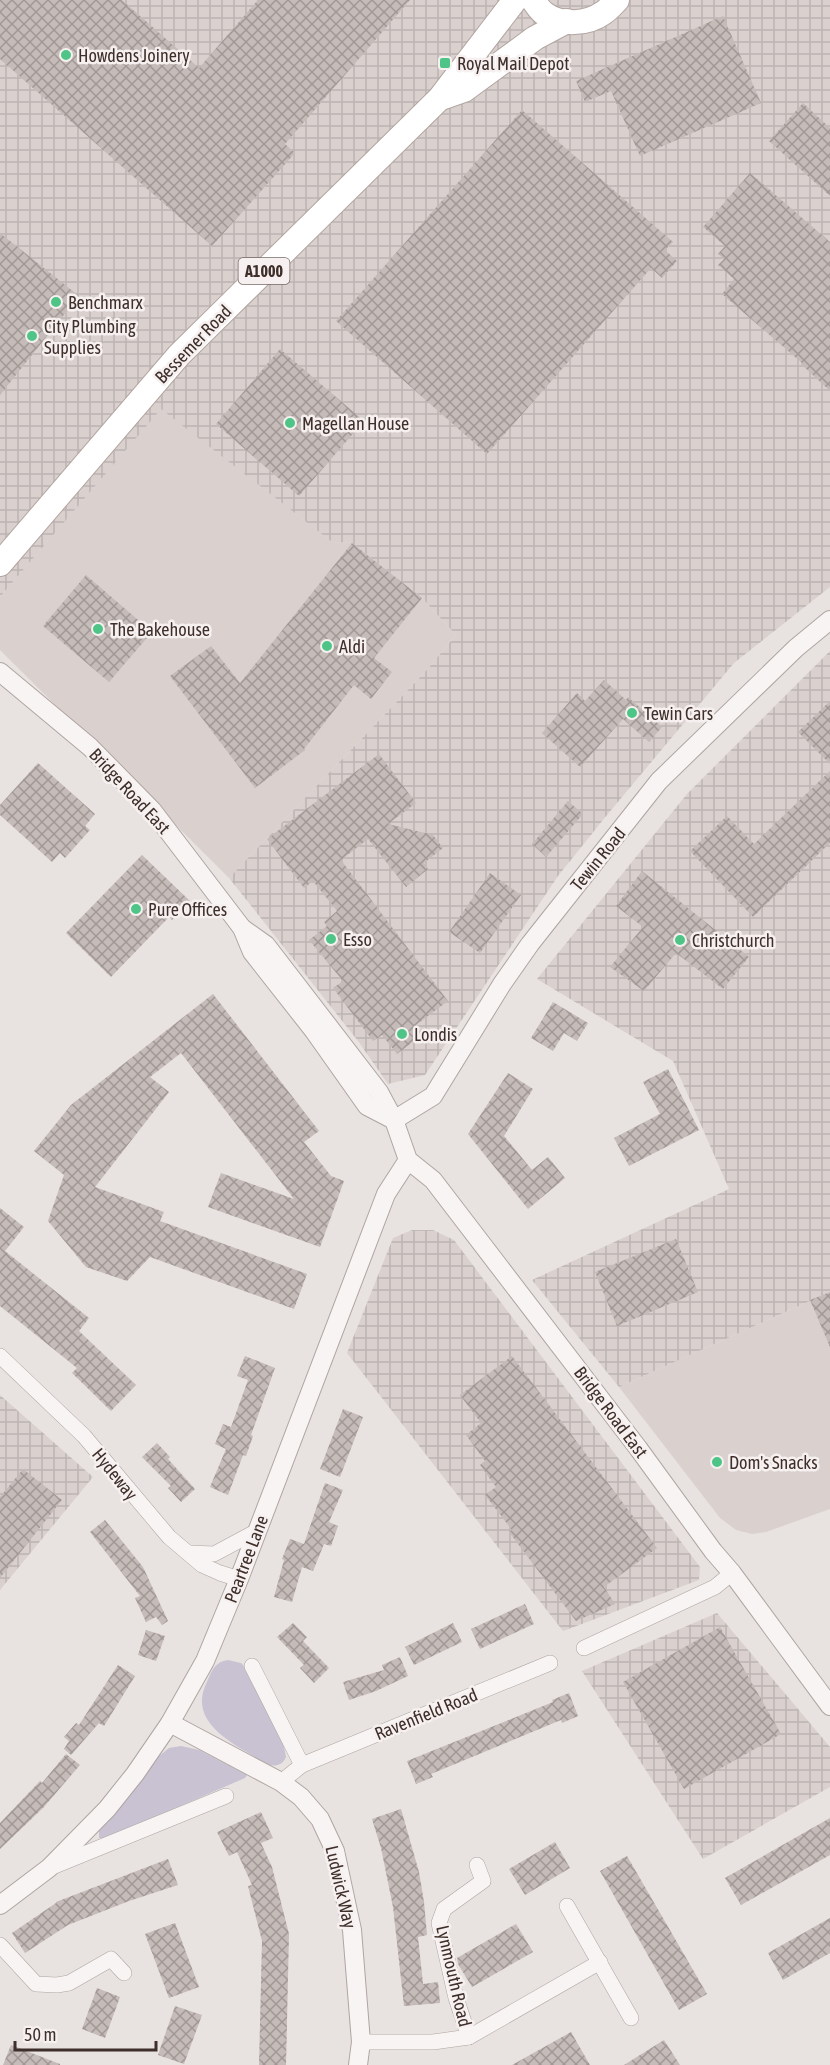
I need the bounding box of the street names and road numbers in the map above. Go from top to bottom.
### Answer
road number: A1000 [238,258,290,284]
street label: Bessemer Road [150,300,236,388]
street label: Bridge Road East [85,744,175,838]
street label: Tewin Road [566,823,630,895]
street label: Bridge Road East [570,1362,652,1462]
street label: Hydeway [88,1444,142,1504]
street label: Peartree Lane [220,1512,272,1606]
street label: Ravenfield Road [372,1684,480,1744]
street label: Ludwick Way [321,1844,361,1930]
street label: Lynmouth Road [432,1923,476,2029]

